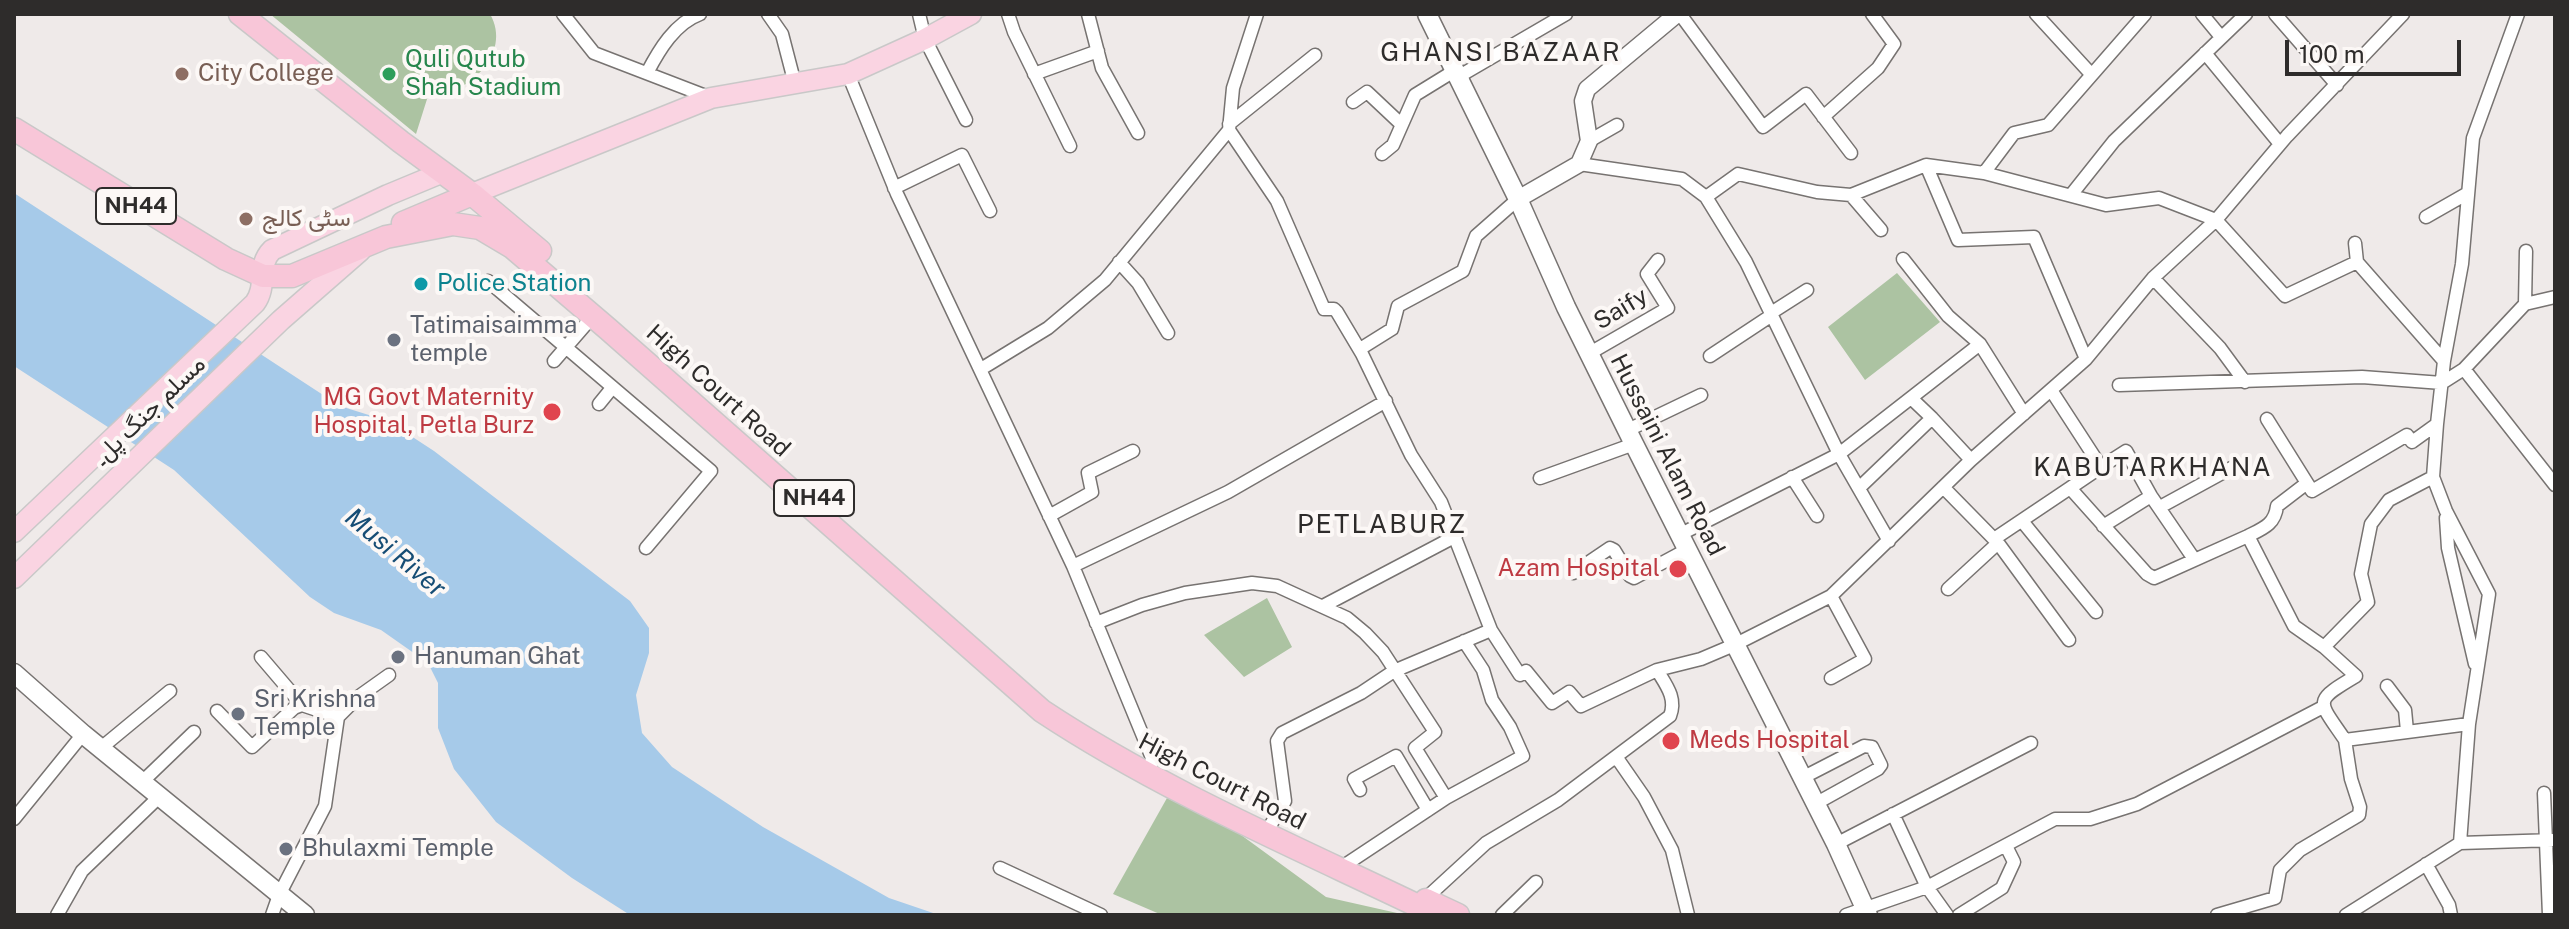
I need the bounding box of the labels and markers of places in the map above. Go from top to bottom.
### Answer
place label: Quli Qutub Shah Stadium [405,46,561,102]
place label: City College [198,60,334,88]
marker: City College [173,65,191,83]
marker: Quli Qutub Shah Stadium [380,65,398,83]
place label: سٹی کالج [262,205,351,233]
marker: سٹی کالج [237,210,255,228]
place label: Police Station [437,270,591,298]
marker: Police Station [412,275,430,293]
place label: Tatimaisaimma temple [410,312,577,368]
marker: Tatimaisaimma temple [385,331,403,349]
place label: MG Govt Maternity Hospital, Petla Burz [313,384,534,440]
marker: MG Govt Maternity Hospital, Petla Burz [541,401,563,423]
place label: Azam Hospital [1497,555,1660,583]
marker: Azam Hospital [1667,558,1689,580]
place label: Hanuman Ghat [414,643,581,671]
marker: Hanuman Ghat [389,648,407,666]
place label: Sri Krishna Temple [254,686,376,742]
marker: Sri Krishna Temple [229,705,247,723]
place label: Meds Hospital [1689,727,1850,755]
marker: Meds Hospital [1660,730,1682,752]
place label: Bhulaxmi Temple [302,835,494,863]
marker: Bhulaxmi Temple [277,840,295,858]

